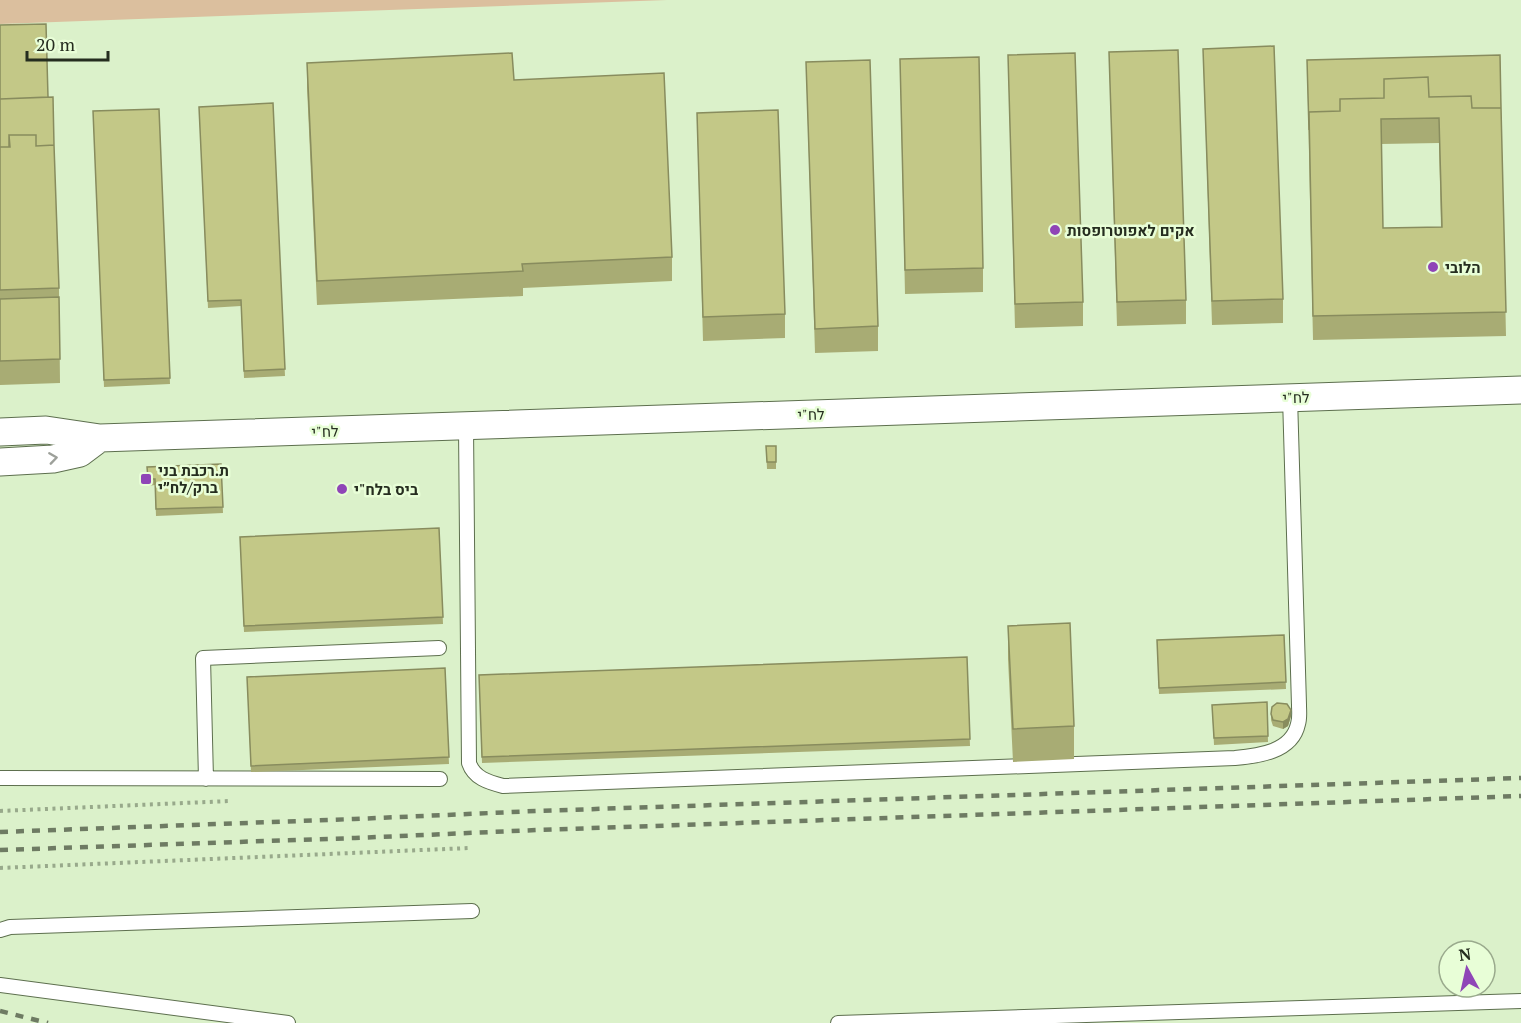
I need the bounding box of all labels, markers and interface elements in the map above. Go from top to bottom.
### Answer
scale bar [27,24,108,62]
text: 20 m [36,32,76,56]
place label: אקים לאפוטרופסות [1067,220,1194,240]
marker: אקים לאפוטרופסות [1048,223,1062,237]
place label: הלובי [1445,257,1480,277]
marker: הלובי [1426,260,1440,274]
street label: לח"י [1282,387,1310,407]
street label: לח"י [797,404,825,424]
street label: לח"י [311,421,339,441]
one-way arrow [48,452,57,464]
place label: ת.רכבת בני ברק/לח״י [158,460,229,497]
marker: ת.רכבת בני ברק/לח״י [139,472,153,486]
place label: ביס בלח"י [354,479,418,499]
marker: ביס בלח"י [335,482,349,496]
north arrow [1437,939,1497,999]
text: N [1457,942,1472,966]

